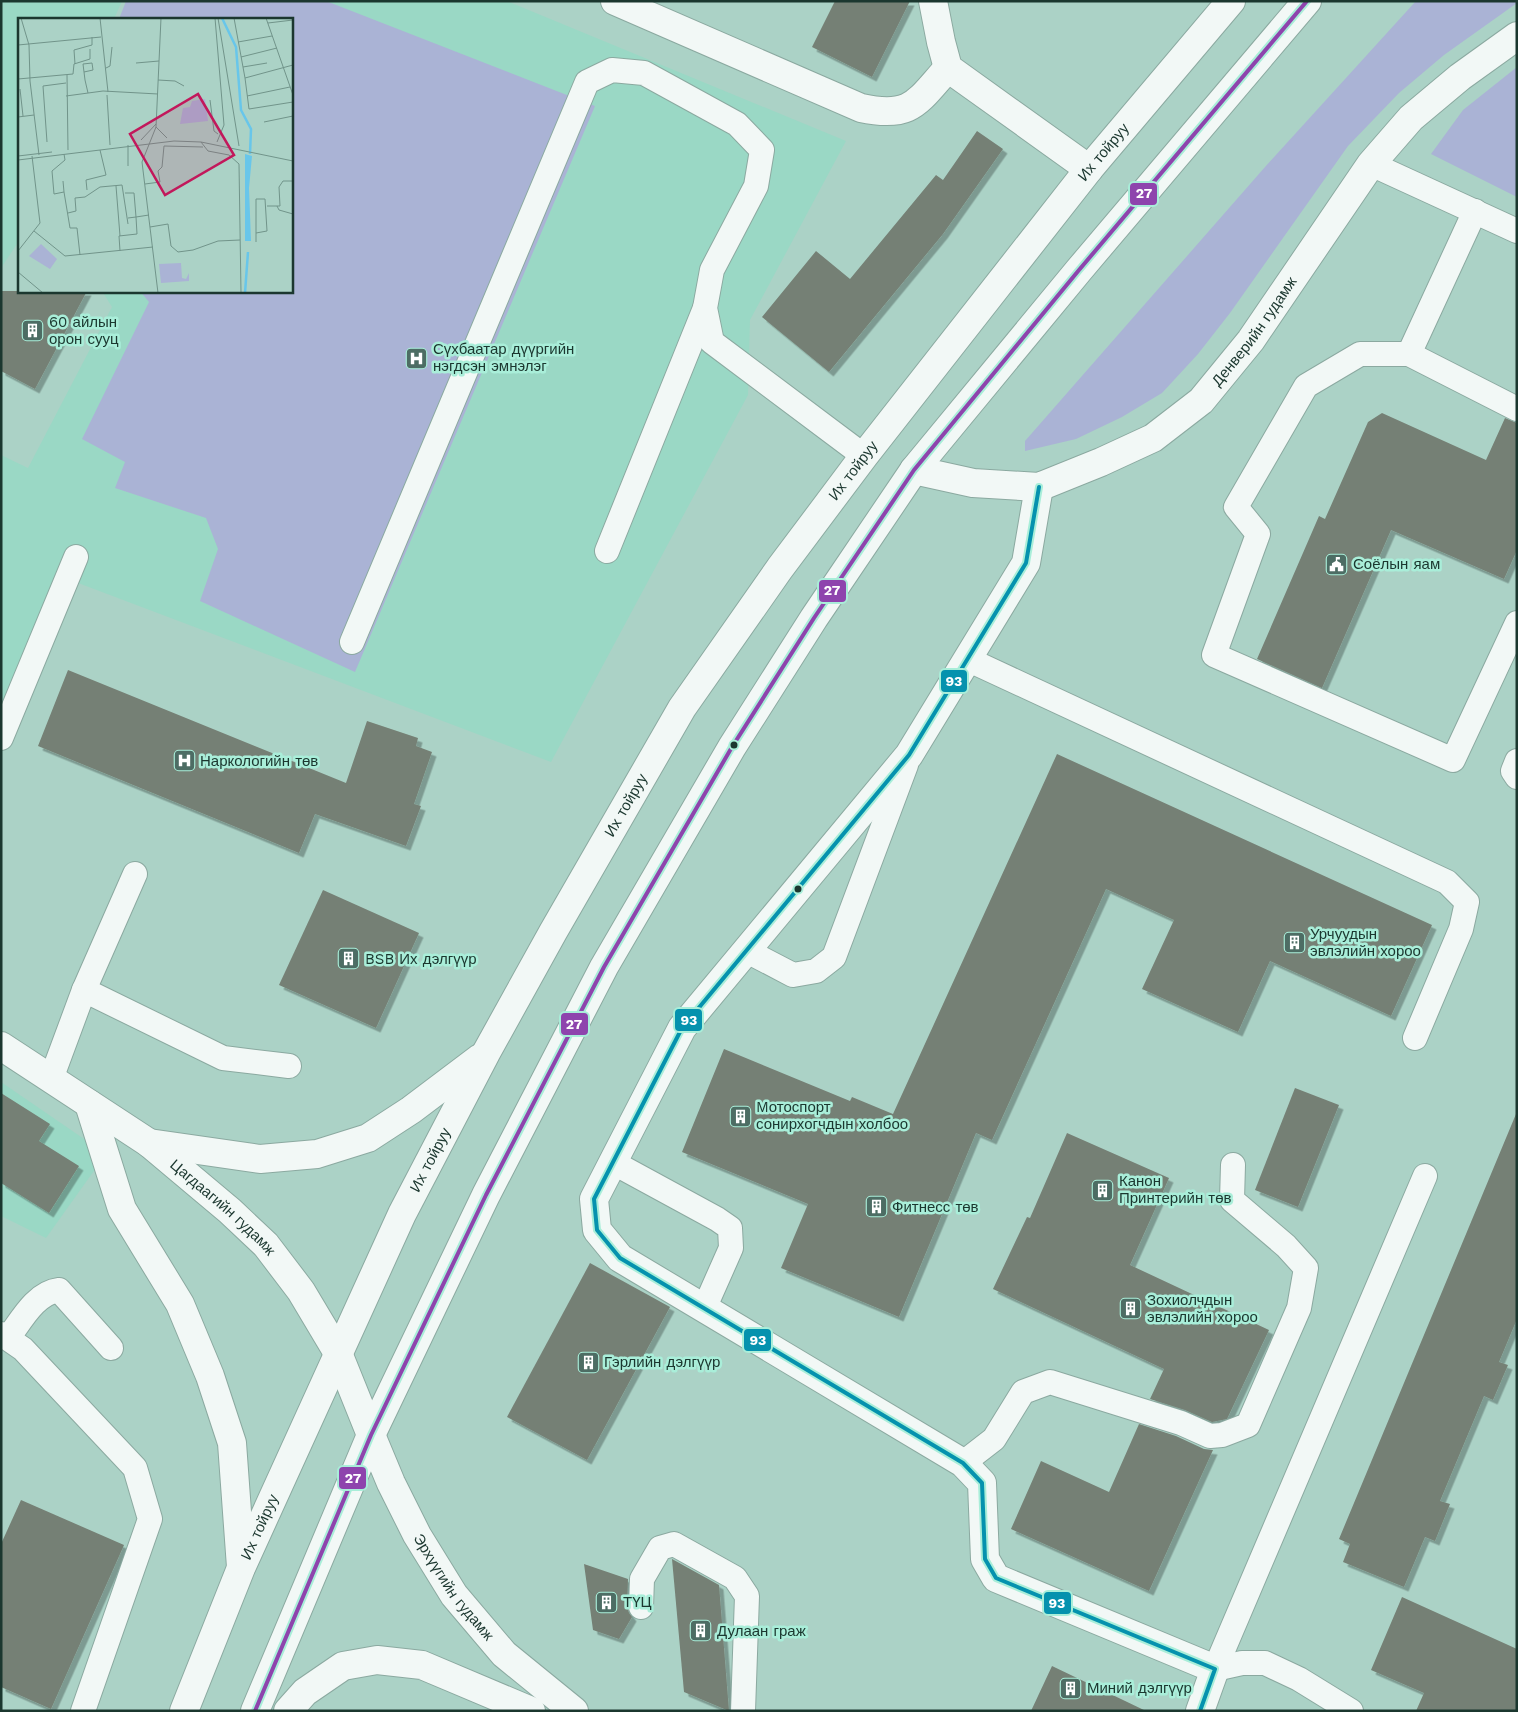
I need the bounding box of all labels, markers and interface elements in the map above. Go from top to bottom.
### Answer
inset map [18,18,292,292]
street label: Их тойруу [1074,119,1133,185]
line badge: 27 [1129,182,1158,206]
text: 27 [1136,185,1153,201]
street label: Денверийн гудамж [1208,273,1300,390]
place label: 60 айлын орон сууц [49,313,119,348]
building icon: 60 айлын орон сууц [21,319,45,343]
place label: Сүхбаатар дүүргийн нэгдсэн эмнэлэг [433,340,574,375]
hospital icon: Сүхбаатар дүүргийн нэгдсэн эмнэлэг [405,346,429,370]
street label: Их тойруу [825,437,882,504]
public building icon: Соёлын яам [1325,552,1349,576]
place label: Соёлын яам [1353,555,1440,573]
line badge: 27 [818,579,847,603]
text: 27 [824,582,841,598]
line badge: 93 [940,669,968,693]
text: 93 [946,673,962,689]
unlabelled marker [729,740,739,750]
hospital icon: Наркологийн төв [172,749,196,773]
place label: Наркологийн төв [200,752,318,770]
street label: Их тойруу [601,770,652,840]
unlabelled marker [793,884,803,894]
place label: Урчуудын эвлэлийн хороо [1310,925,1421,960]
building icon: Урчуудын эвлэлийн хороо [1282,931,1306,955]
building icon: BSB Их дэлгүүр [337,947,361,971]
place label: BSB Их дэлгүүр [365,950,477,968]
line badge: 93 [674,1008,703,1032]
line badge: 27 [560,1012,589,1036]
text: 93 [681,1012,697,1028]
text: 27 [566,1016,583,1032]
place label: Mотоспорт сонирхогчдын холбоо [756,1098,908,1133]
building icon: Mотоспорт сонирхогчдын холбоо [728,1104,752,1128]
street label: Их тойруу [406,1124,455,1195]
street label: Цагдаагийн гудамж [166,1156,280,1259]
place label: Канон Принтерийн төв [1119,1172,1232,1207]
building icon: Канон Принтерийн төв [1091,1178,1115,1202]
building icon: Фитнесс төв [864,1195,888,1219]
place label: Фитнесс төв [892,1198,979,1216]
place label: Зохиолчдын эвлэлийн хороо [1147,1291,1258,1326]
building icon: Зохиолчдын эвлэлийн хороо [1119,1297,1143,1321]
line badge: 93 [743,1328,772,1352]
text: 93 [750,1332,766,1348]
building icon: Гэрлийн дэлгүүр [576,1350,600,1374]
place label: Гэрлийн дэлгүүр [604,1353,720,1371]
line badge: 27 [338,1466,367,1490]
text: 27 [345,1470,362,1486]
street label: Их тойруу [237,1491,283,1563]
street label: Эрхүүгийн гудамж [409,1531,498,1644]
building icon: ТҮЦ [595,1590,619,1614]
line badge: 93 [1043,1591,1072,1615]
place label: ТҮЦ [623,1593,652,1611]
text: 93 [1049,1595,1065,1611]
building icon: Дулаан граж [689,1619,713,1643]
place label: Дулаан граж [717,1622,806,1640]
building icon: Миний дэлгүүр [1059,1676,1083,1700]
place label: Миний дэлгүүр [1087,1679,1192,1697]

